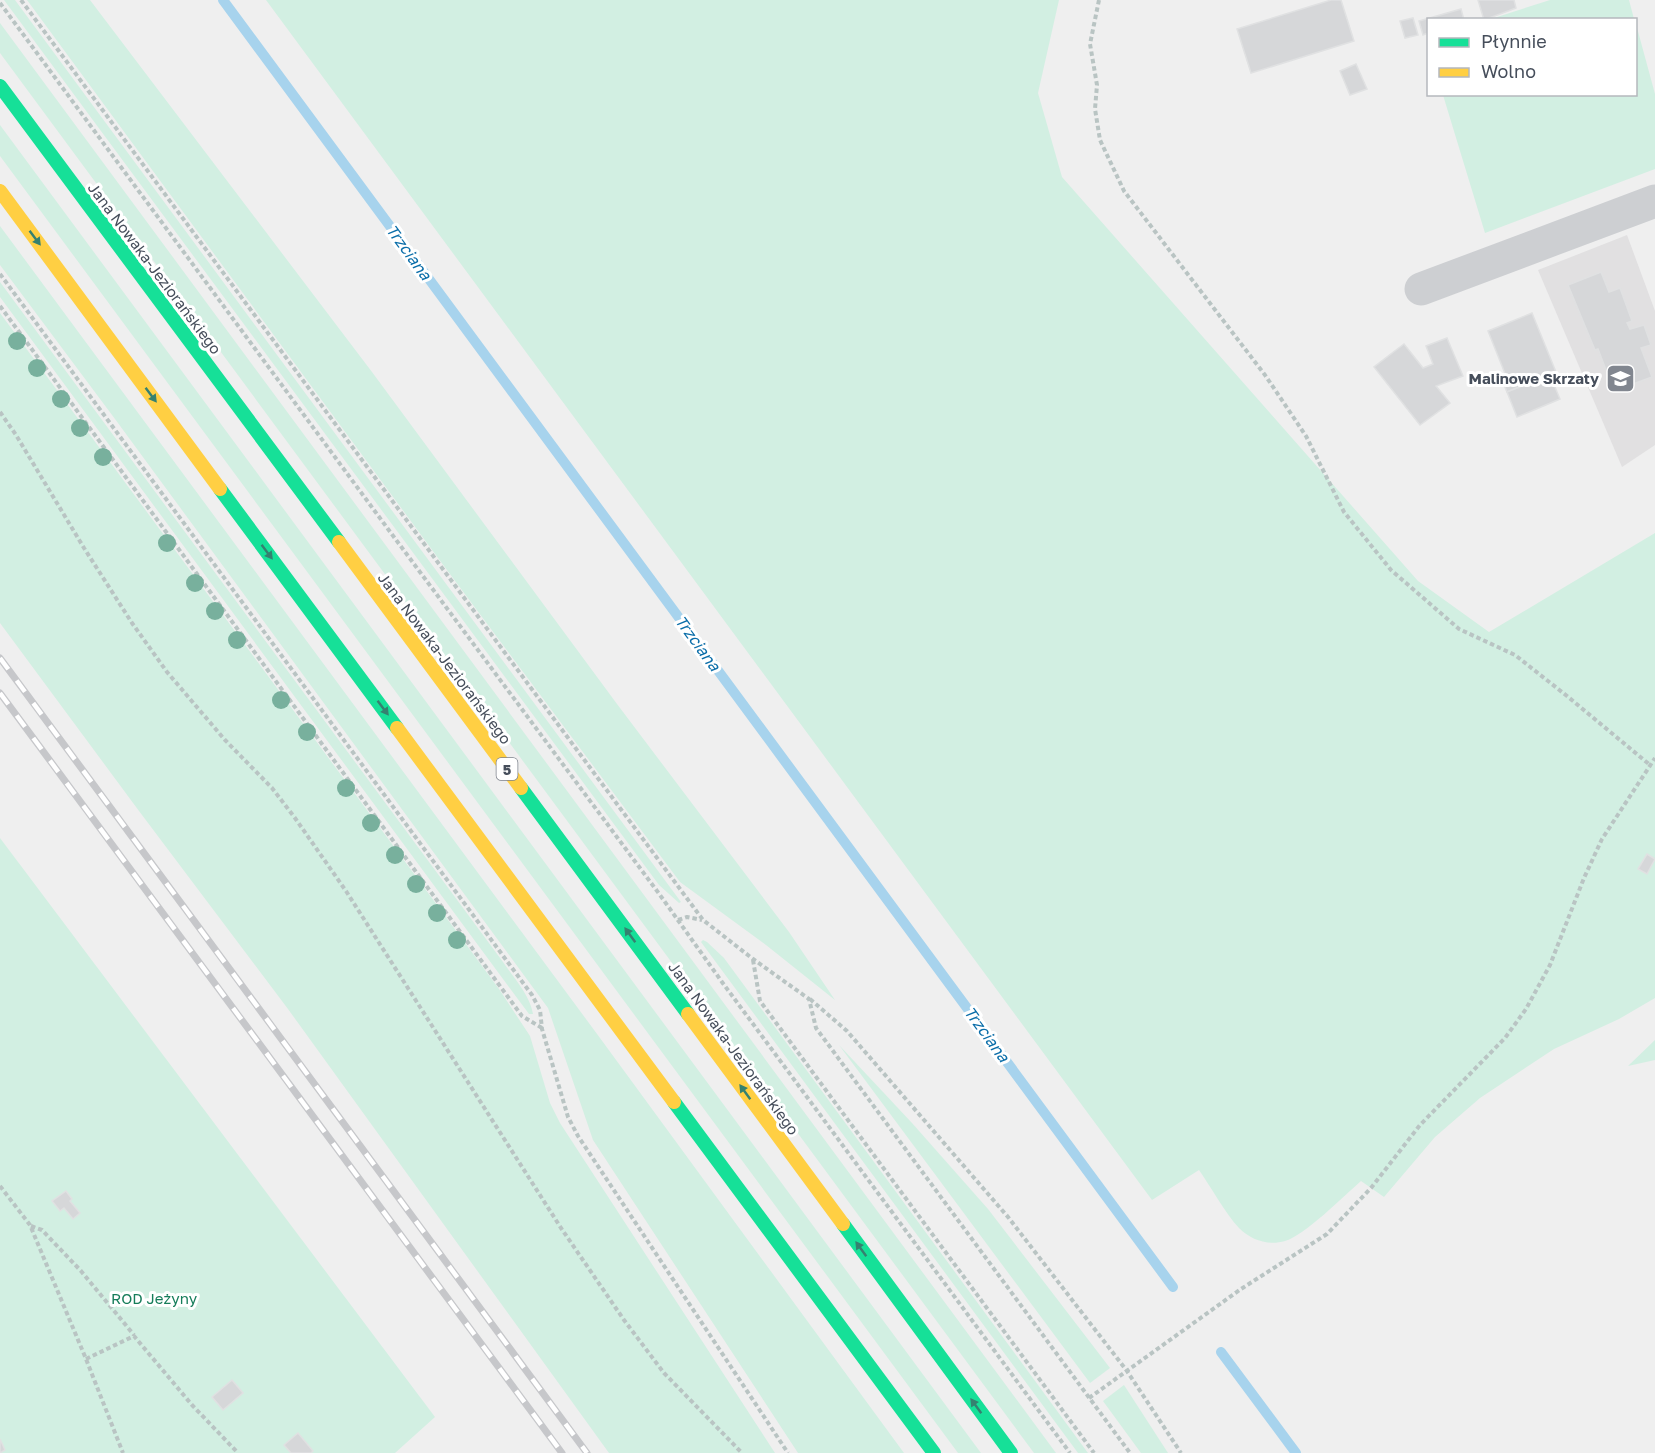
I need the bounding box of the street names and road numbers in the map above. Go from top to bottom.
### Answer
street label: Jana Nowaka-Jeziorańskiego [85,179,225,357]
street label: Jana Nowaka-Jeziorańskiego [375,569,515,747]
road number: 5 [496,758,518,780]
street label: Jana Nowaka-Jeziorańskiego [665,958,803,1138]

